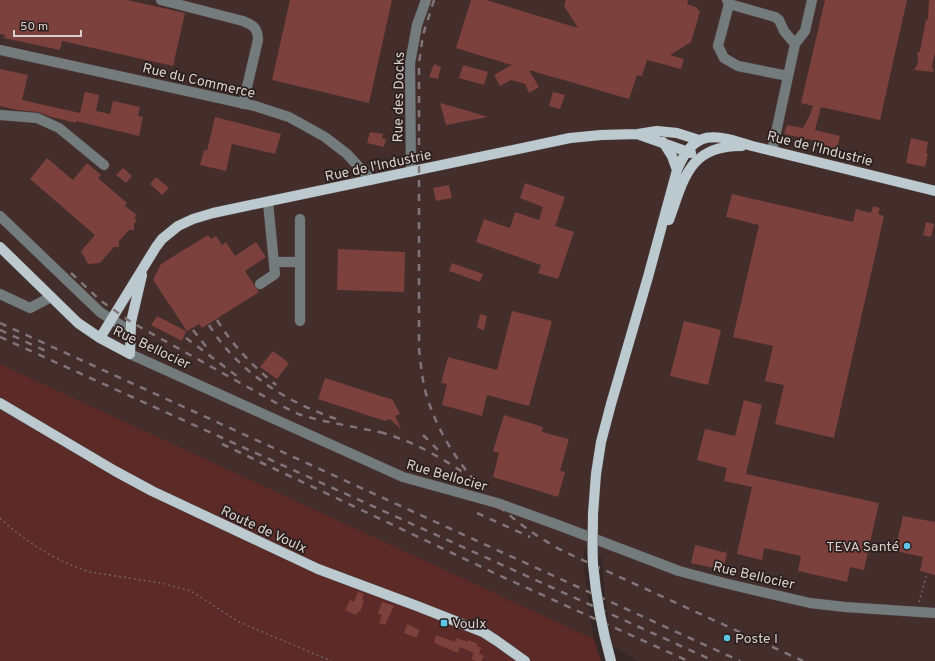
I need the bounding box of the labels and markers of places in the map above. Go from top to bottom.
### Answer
place label: TEVA Santé [826,539,899,556]
marker: TEVA Santé [902,541,912,551]
place label: Voulx [452,616,486,633]
marker: Voulx [439,618,449,628]
place label: Poste I [735,631,778,648]
marker: Poste I [722,633,732,643]

